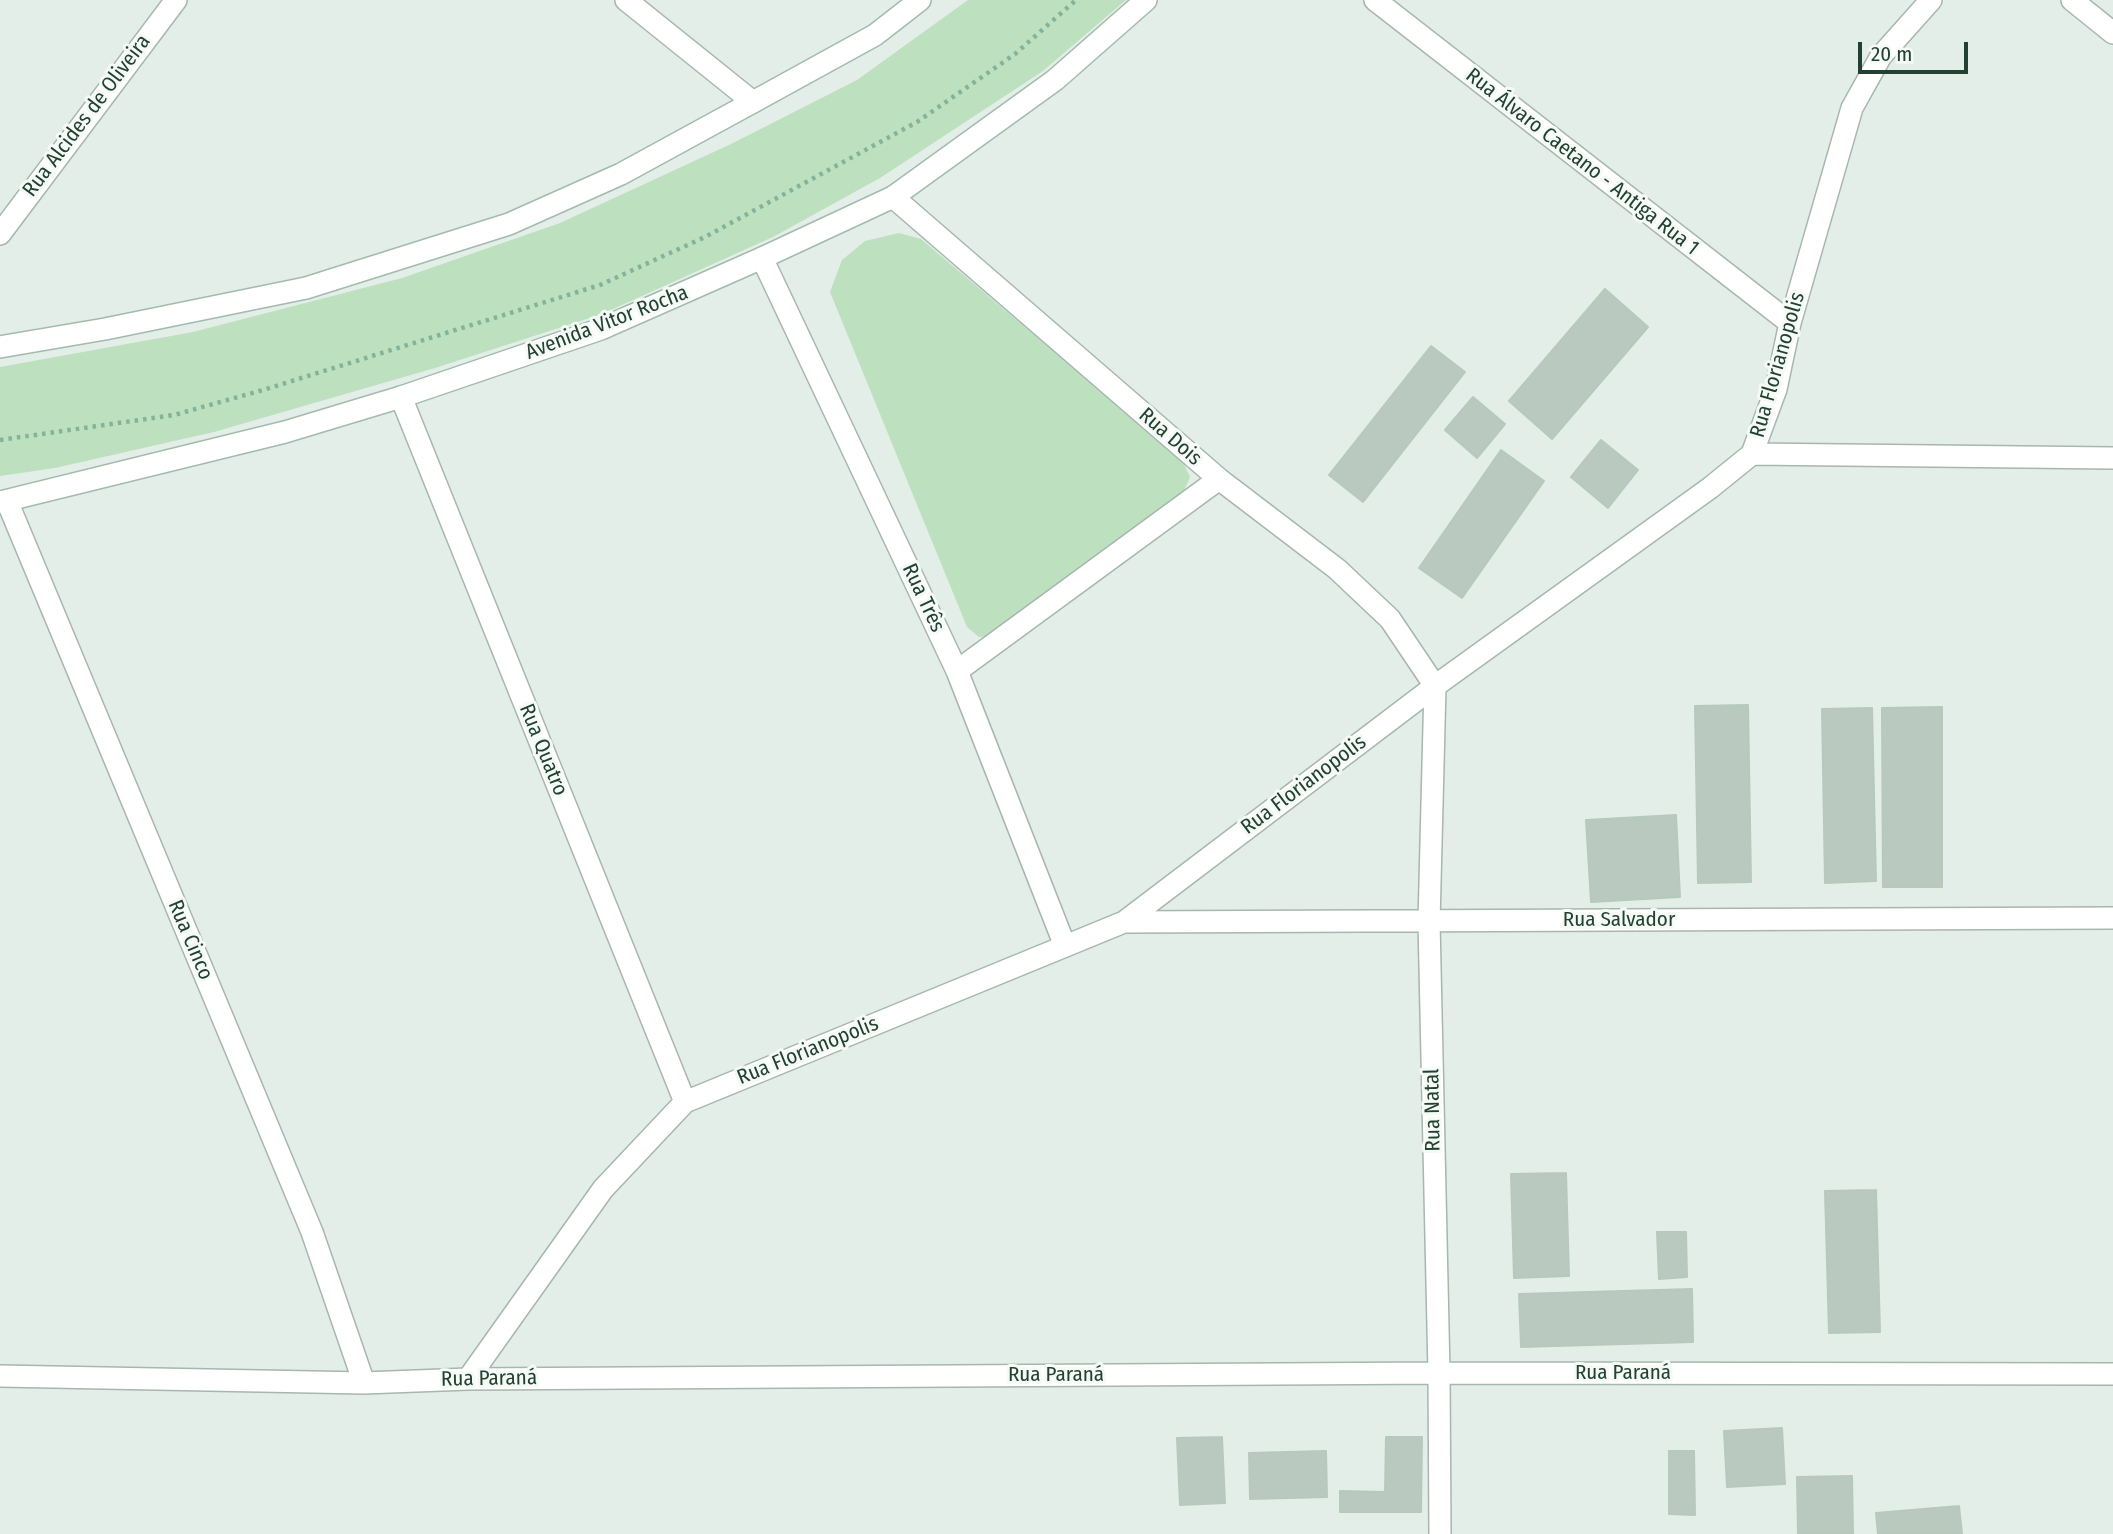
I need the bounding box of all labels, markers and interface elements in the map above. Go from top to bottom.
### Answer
scale bar [1861,28,1971,72]
street label: Rua Alcides de Oliveira [18,30,156,202]
text: 20 m [1871,41,1912,67]
street label: Rua Álvaro Caetano - Antiga Rua 1 [1460,63,1704,261]
street label: Avenida Vitor Rocha [522,280,692,366]
street label: Rua Florianopolis [1745,289,1811,441]
street label: Rua Dois [1133,403,1207,471]
street label: Rua Três [896,560,950,636]
street label: Rua Quatro [513,700,573,800]
street label: Rua Florianopolis [1236,730,1372,840]
street label: Rua Cinco [162,896,218,984]
street label: Rua Salvador [1563,907,1675,933]
street label: Rua Florianopolis [734,1011,882,1091]
street label: Rua Natal [1420,1068,1446,1152]
street label: Rua Paraná [1575,1360,1671,1386]
street label: Rua Paraná [1008,1362,1104,1388]
street label: Rua Paraná [441,1366,537,1392]

